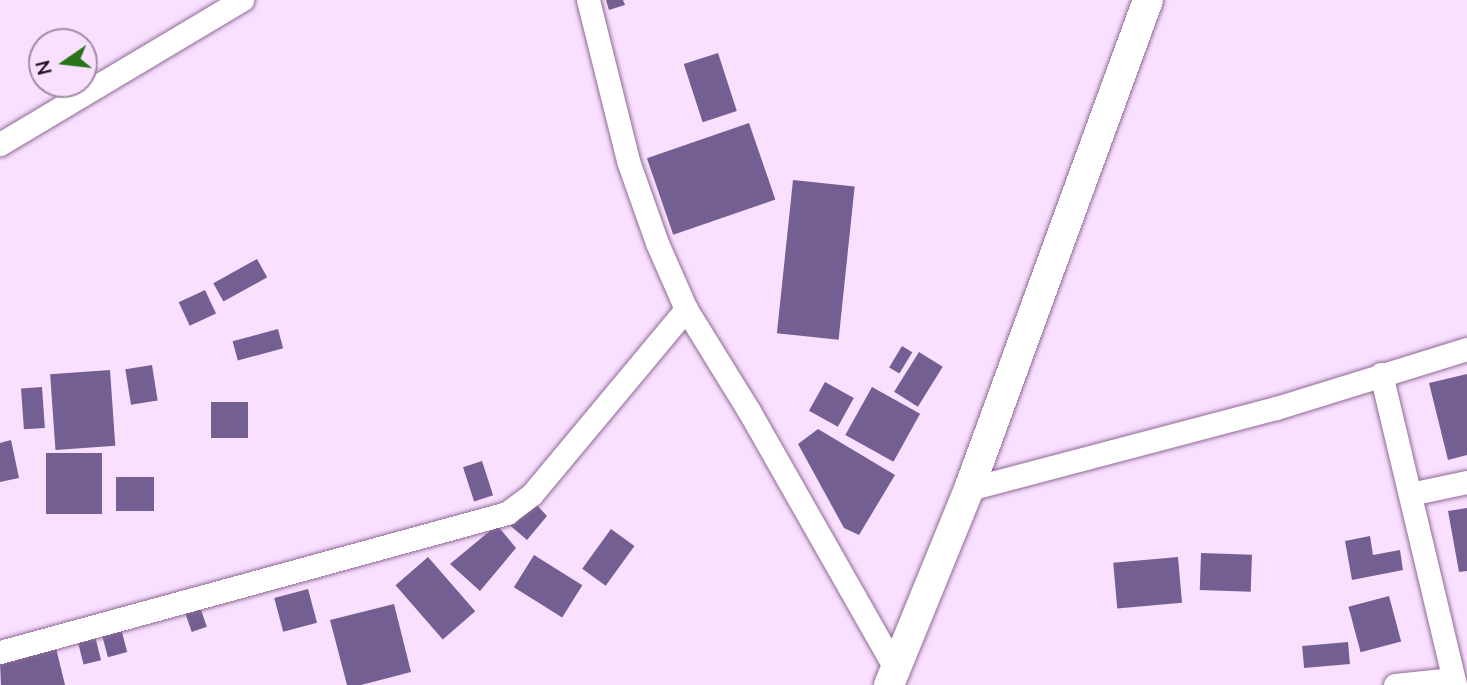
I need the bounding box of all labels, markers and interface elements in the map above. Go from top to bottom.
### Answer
north arrow [28,28,98,98]
text: N [30,58,59,78]

